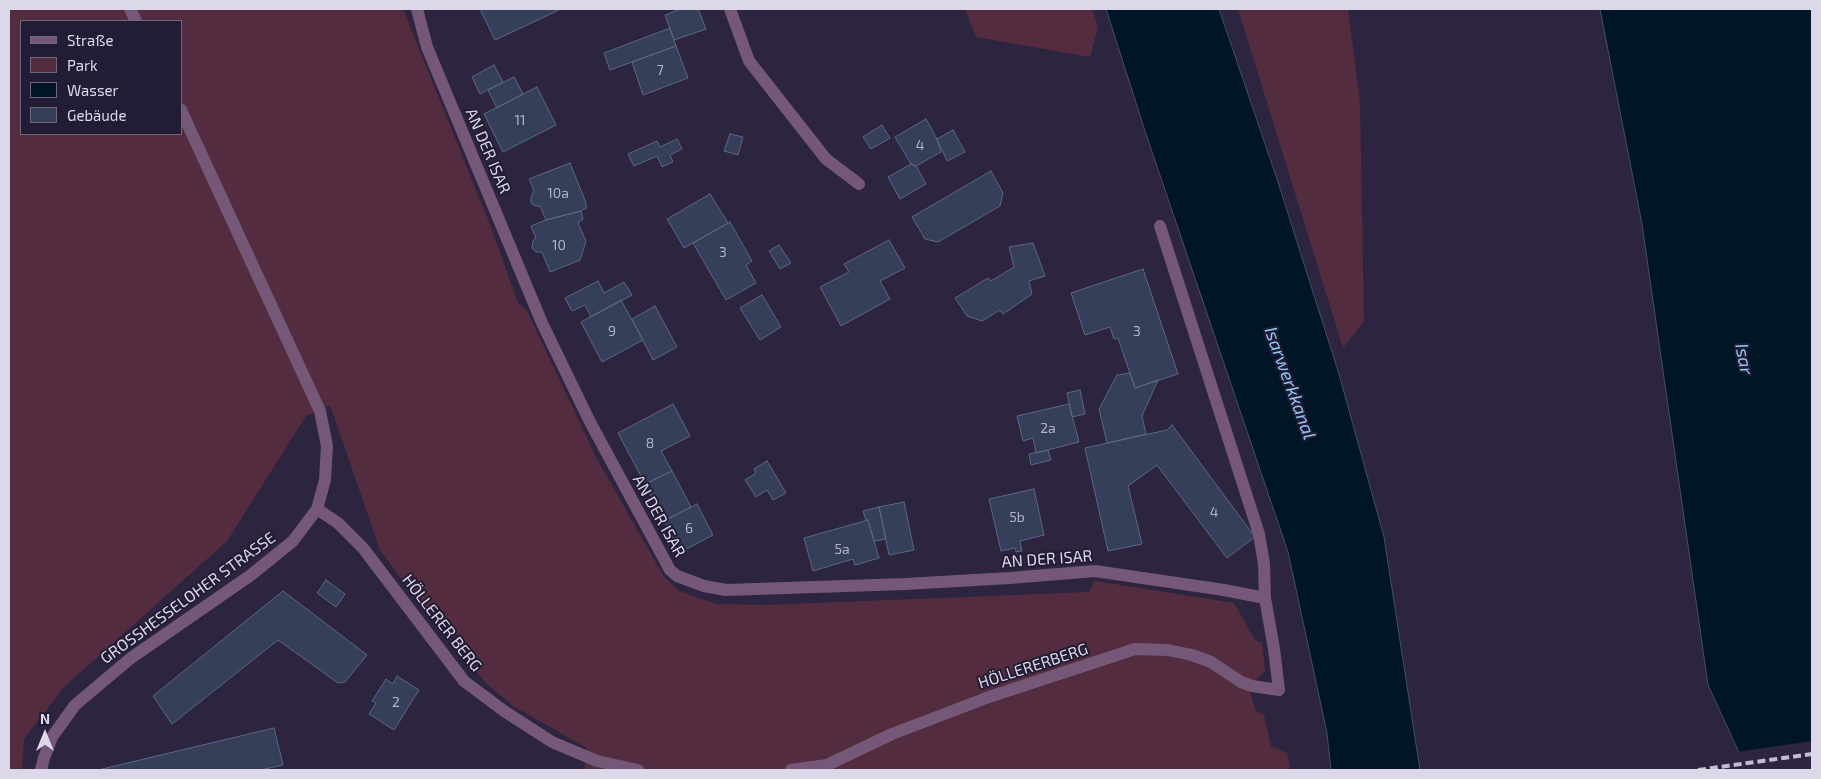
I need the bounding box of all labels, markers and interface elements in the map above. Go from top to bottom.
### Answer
legend [20,20,182,135]
text: Straße [67,31,113,49]
text: Park [67,56,98,74]
house number: 7 [656,62,664,78]
text: Wasser [67,81,119,99]
street label: AN DER ISAR [461,105,515,197]
text: Gebäude [67,106,126,124]
house number: 11 [514,112,526,128]
house number: 4 [916,137,924,153]
house number: 10a [547,185,569,201]
house number: 10 [552,237,566,253]
house number: 3 [719,244,727,260]
house number: 9 [608,323,616,339]
house number: 3 [1133,323,1141,339]
water label: Isarwerkkanal [1260,324,1320,442]
water label: Isar [1730,342,1758,376]
house number: 2a [1040,420,1056,436]
house number: 8 [646,435,654,451]
street label: AN DER ISAR [629,472,689,560]
house number: 4 [1210,504,1218,520]
house number: 5b [1009,509,1025,525]
house number: 6 [685,520,693,536]
street label: GROSSHESSELOHER STRASSE [97,528,279,668]
house number: 5a [834,541,850,557]
street label: AN DER ISAR [1001,546,1093,572]
street label: HÖLLERER BERG [398,571,486,675]
street label: HÖLLERERBERG [976,639,1090,693]
house number: 2 [392,694,400,710]
north arrow [20,709,70,759]
text: N [40,710,50,727]

